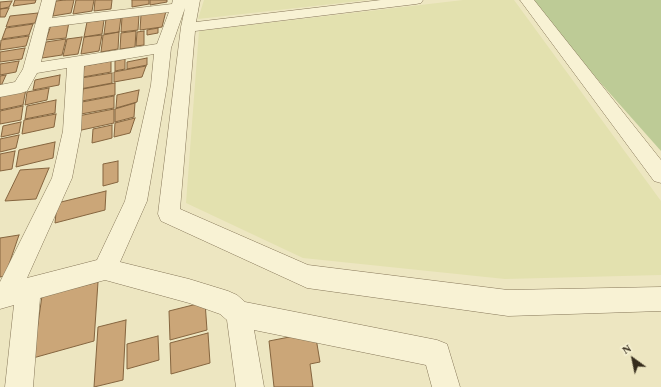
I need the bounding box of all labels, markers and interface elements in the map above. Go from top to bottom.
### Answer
north arrow [613,339,653,379]
text: N [620,342,633,356]

